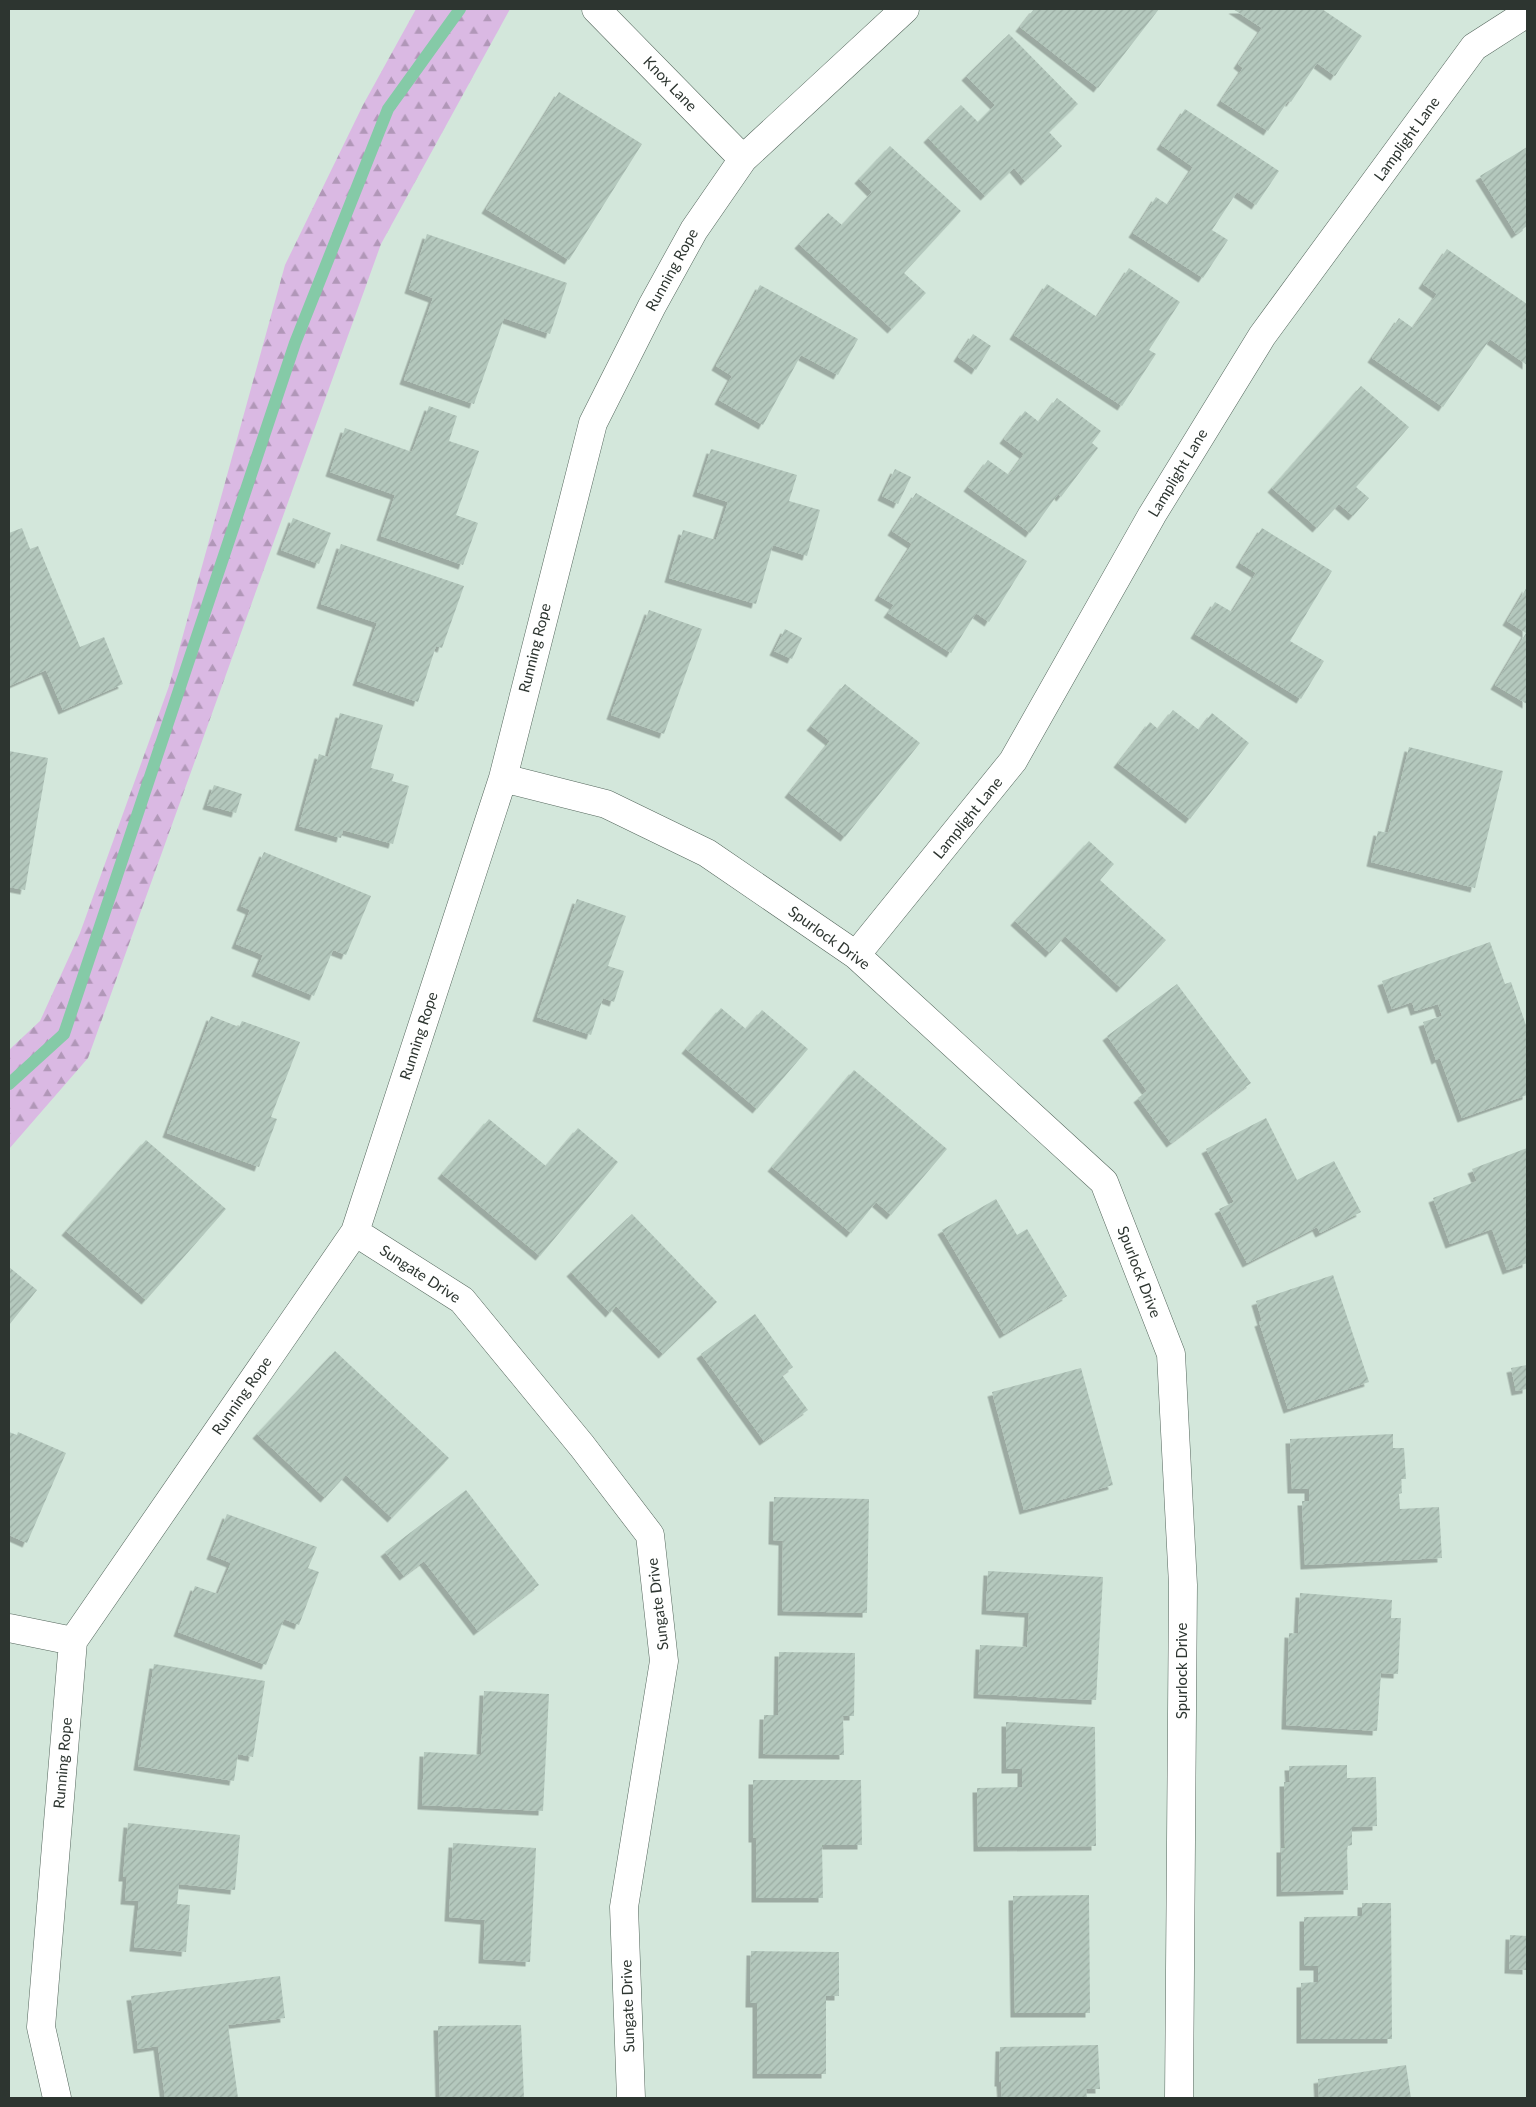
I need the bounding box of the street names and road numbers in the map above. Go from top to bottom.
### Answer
street label: Knox Lane [640,52,701,115]
street label: Lamplight Lane [1370,93,1443,184]
street label: Running Rope [641,225,701,314]
street label: Lamplight Lane [1144,425,1211,520]
street label: Running Rope [514,601,554,694]
street label: Lamplight Lane [929,773,1006,862]
street label: Spurlock Drive [785,902,874,973]
street label: Running Rope [395,989,441,1082]
street label: Spurlock Drive [1114,1223,1166,1320]
street label: Sungate Drive [377,1240,464,1306]
street label: Running Rope [208,1353,275,1438]
street label: Sungate Drive [642,1557,672,1651]
street label: Spurlock Drive [1172,1623,1190,1719]
street label: Running Rope [49,1716,75,1809]
street label: Sungate Drive [616,1959,638,2053]

